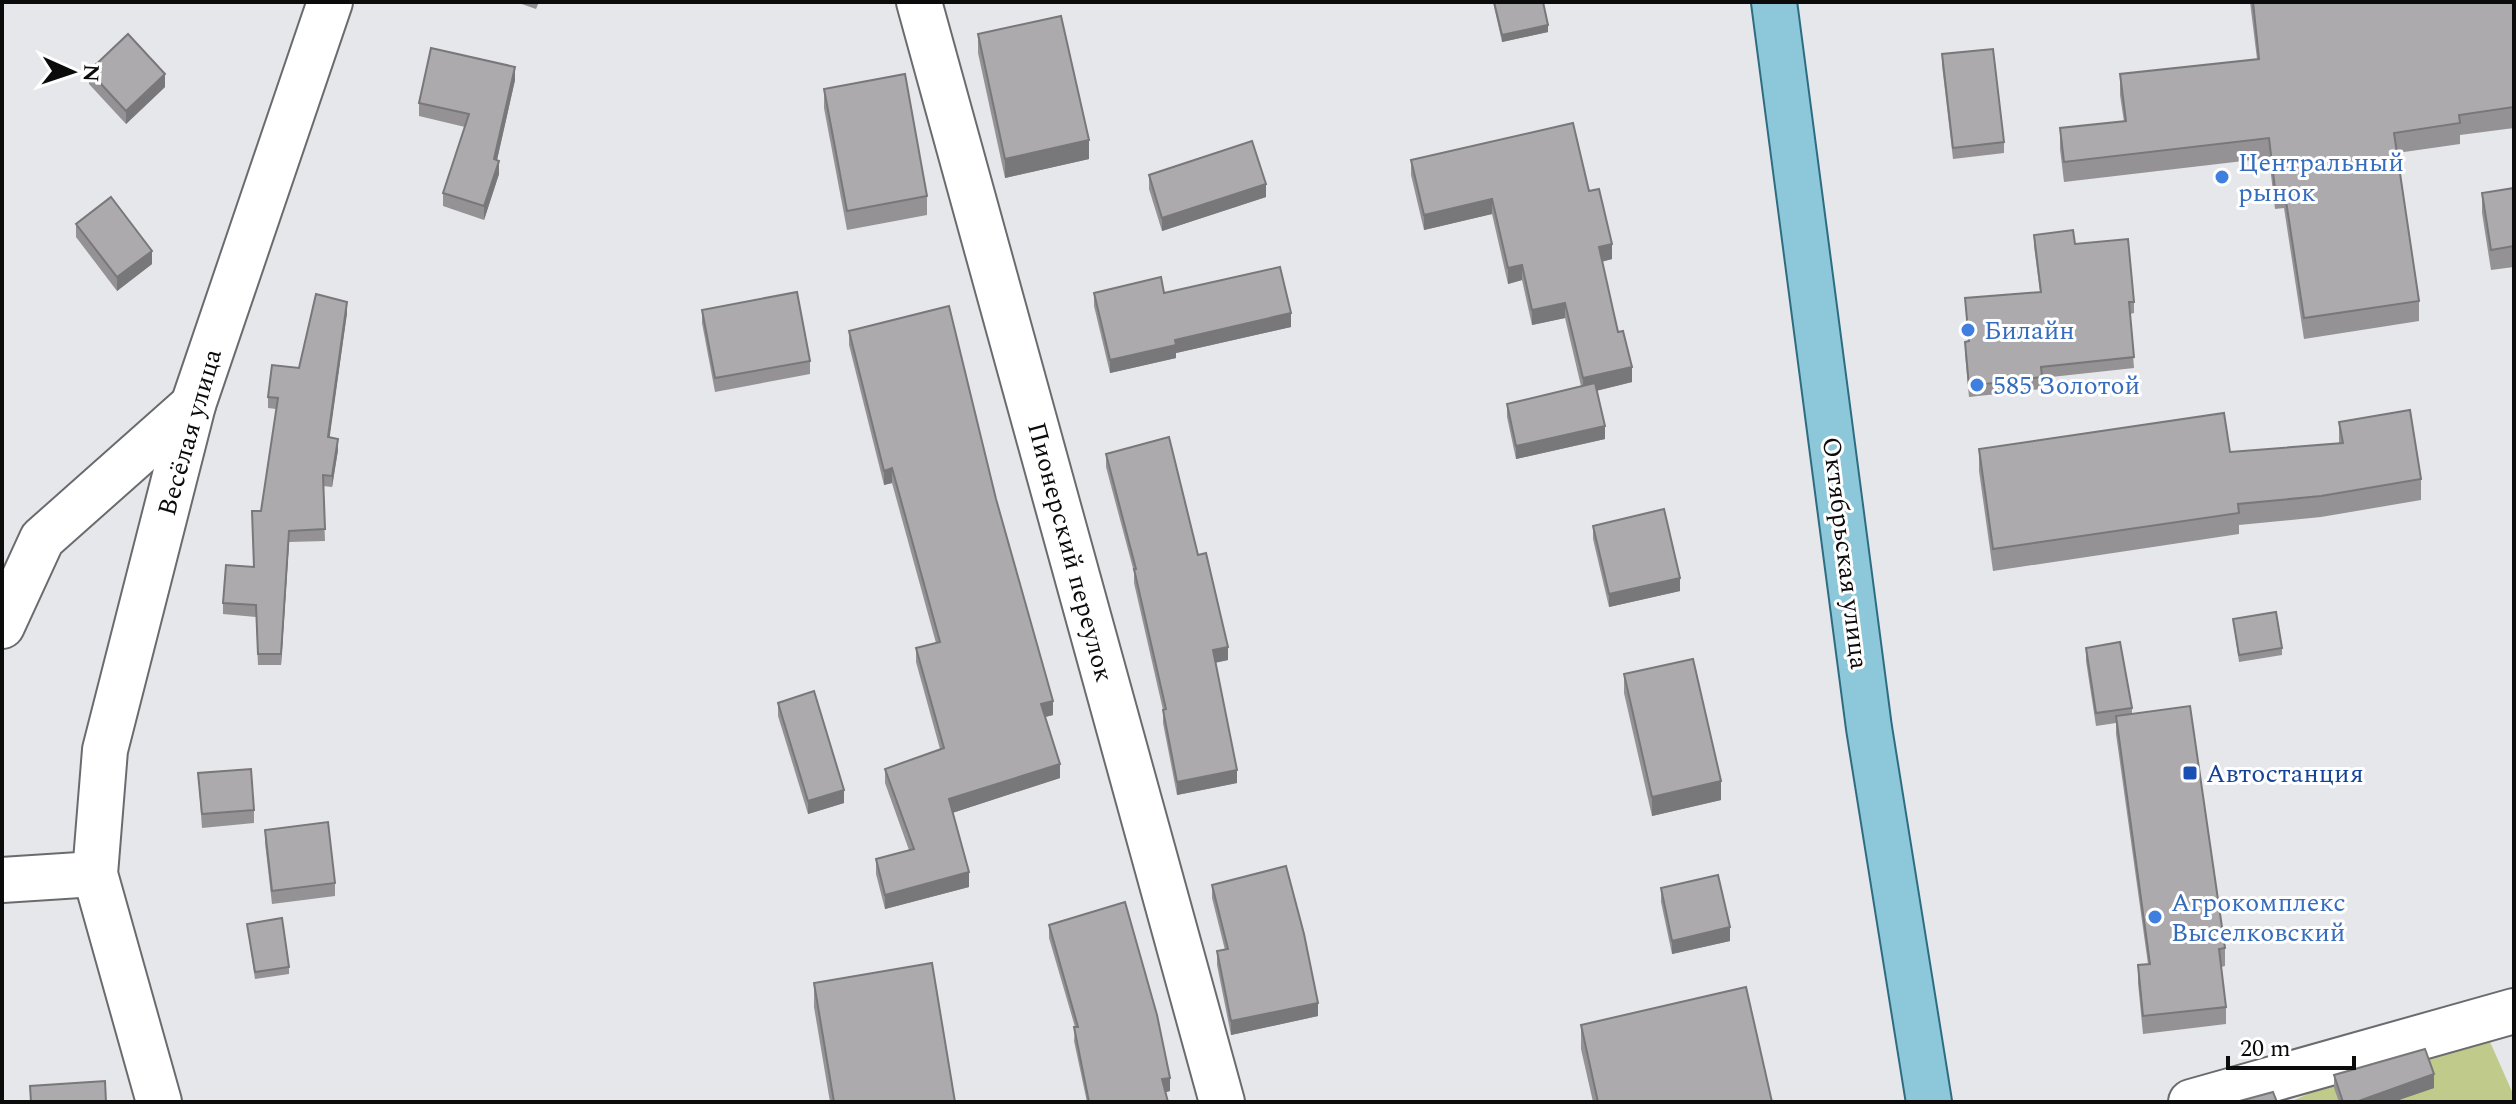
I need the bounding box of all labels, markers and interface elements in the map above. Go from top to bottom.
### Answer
north arrow [32,32,112,112]
text: N [74,63,107,83]
place label: Центральный рынок [2238,143,2404,213]
marker: Центральный рынок [2213,168,2231,186]
place label: Билайн [1984,311,2075,351]
marker: Билайн [1959,321,1977,339]
street label: Весёлая улица [147,344,233,521]
place label: 585 Золотой [1993,366,2140,406]
marker: 585 Золотой [1968,376,1986,394]
street label: Пионерский переулок [1016,418,1124,687]
street label: Октябрьская улица [1811,435,1879,672]
place label: Автостанция [2206,754,2364,794]
marker: Автостанция [2181,764,2199,782]
place label: Агрокомплекс Выселковский [2171,883,2346,953]
marker: Агрокомплекс Выселковский [2146,908,2164,926]
scale bar [2228,1020,2354,1070]
text: 20 m [2240,1031,2291,1067]

